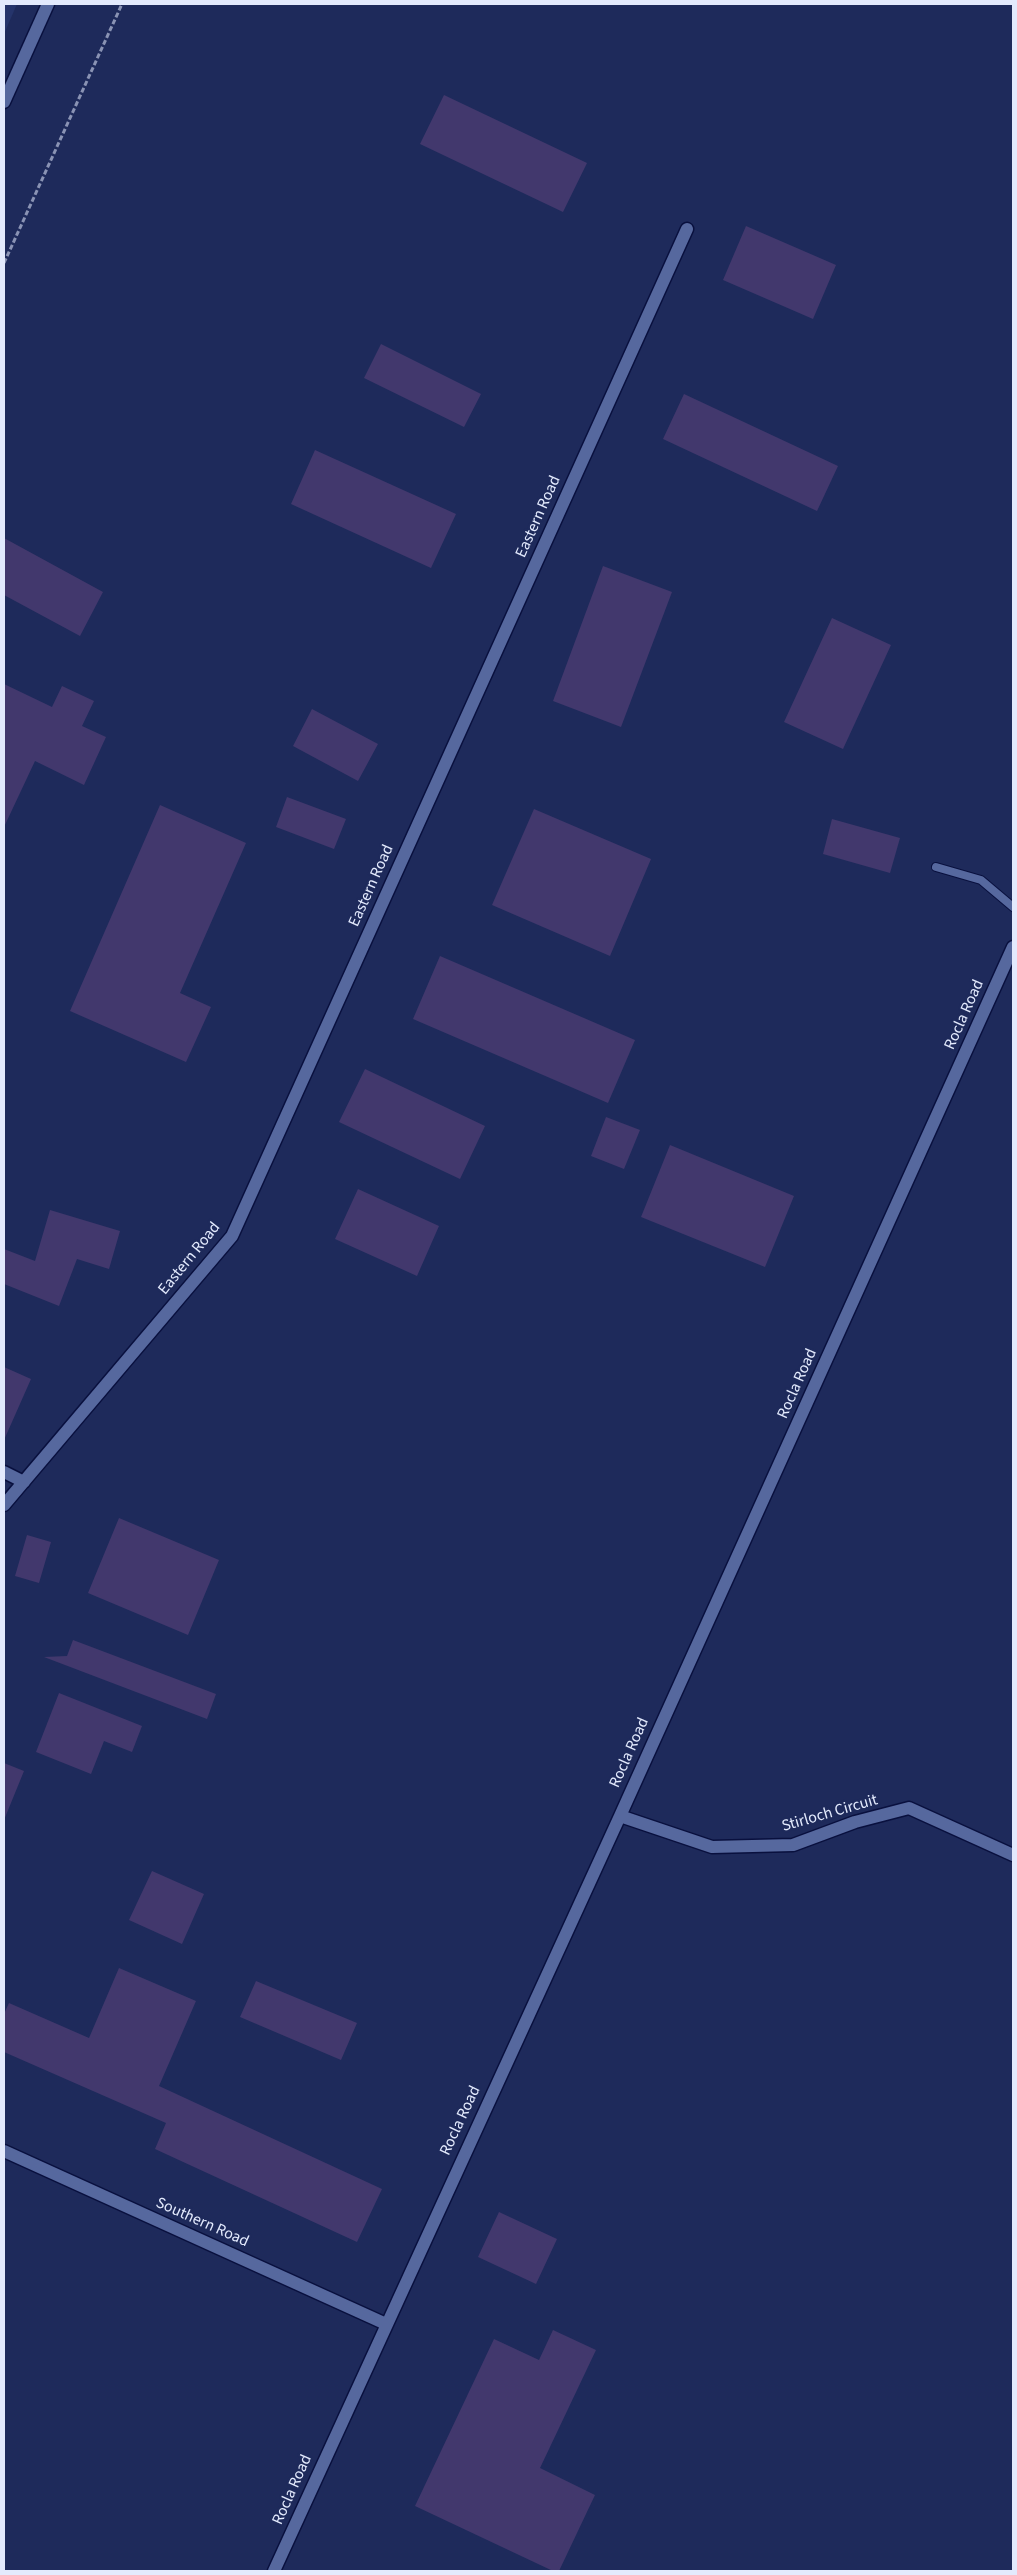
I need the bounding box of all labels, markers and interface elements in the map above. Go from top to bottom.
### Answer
street label: Eastern Road [512,473,566,561]
street label: Eastern Road [345,842,399,930]
street label: Rocla Road [941,977,989,1053]
street label: Eastern Road [155,1219,225,1299]
street label: Rocla Road [774,1346,822,1422]
street label: Rocla Road [606,1715,654,1791]
street label: Stirloch Circuit [780,1791,880,1837]
street label: Rocla Road [437,2083,485,2159]
street label: Southern Road [153,2194,251,2252]
street label: Rocla Road [269,2452,317,2528]

